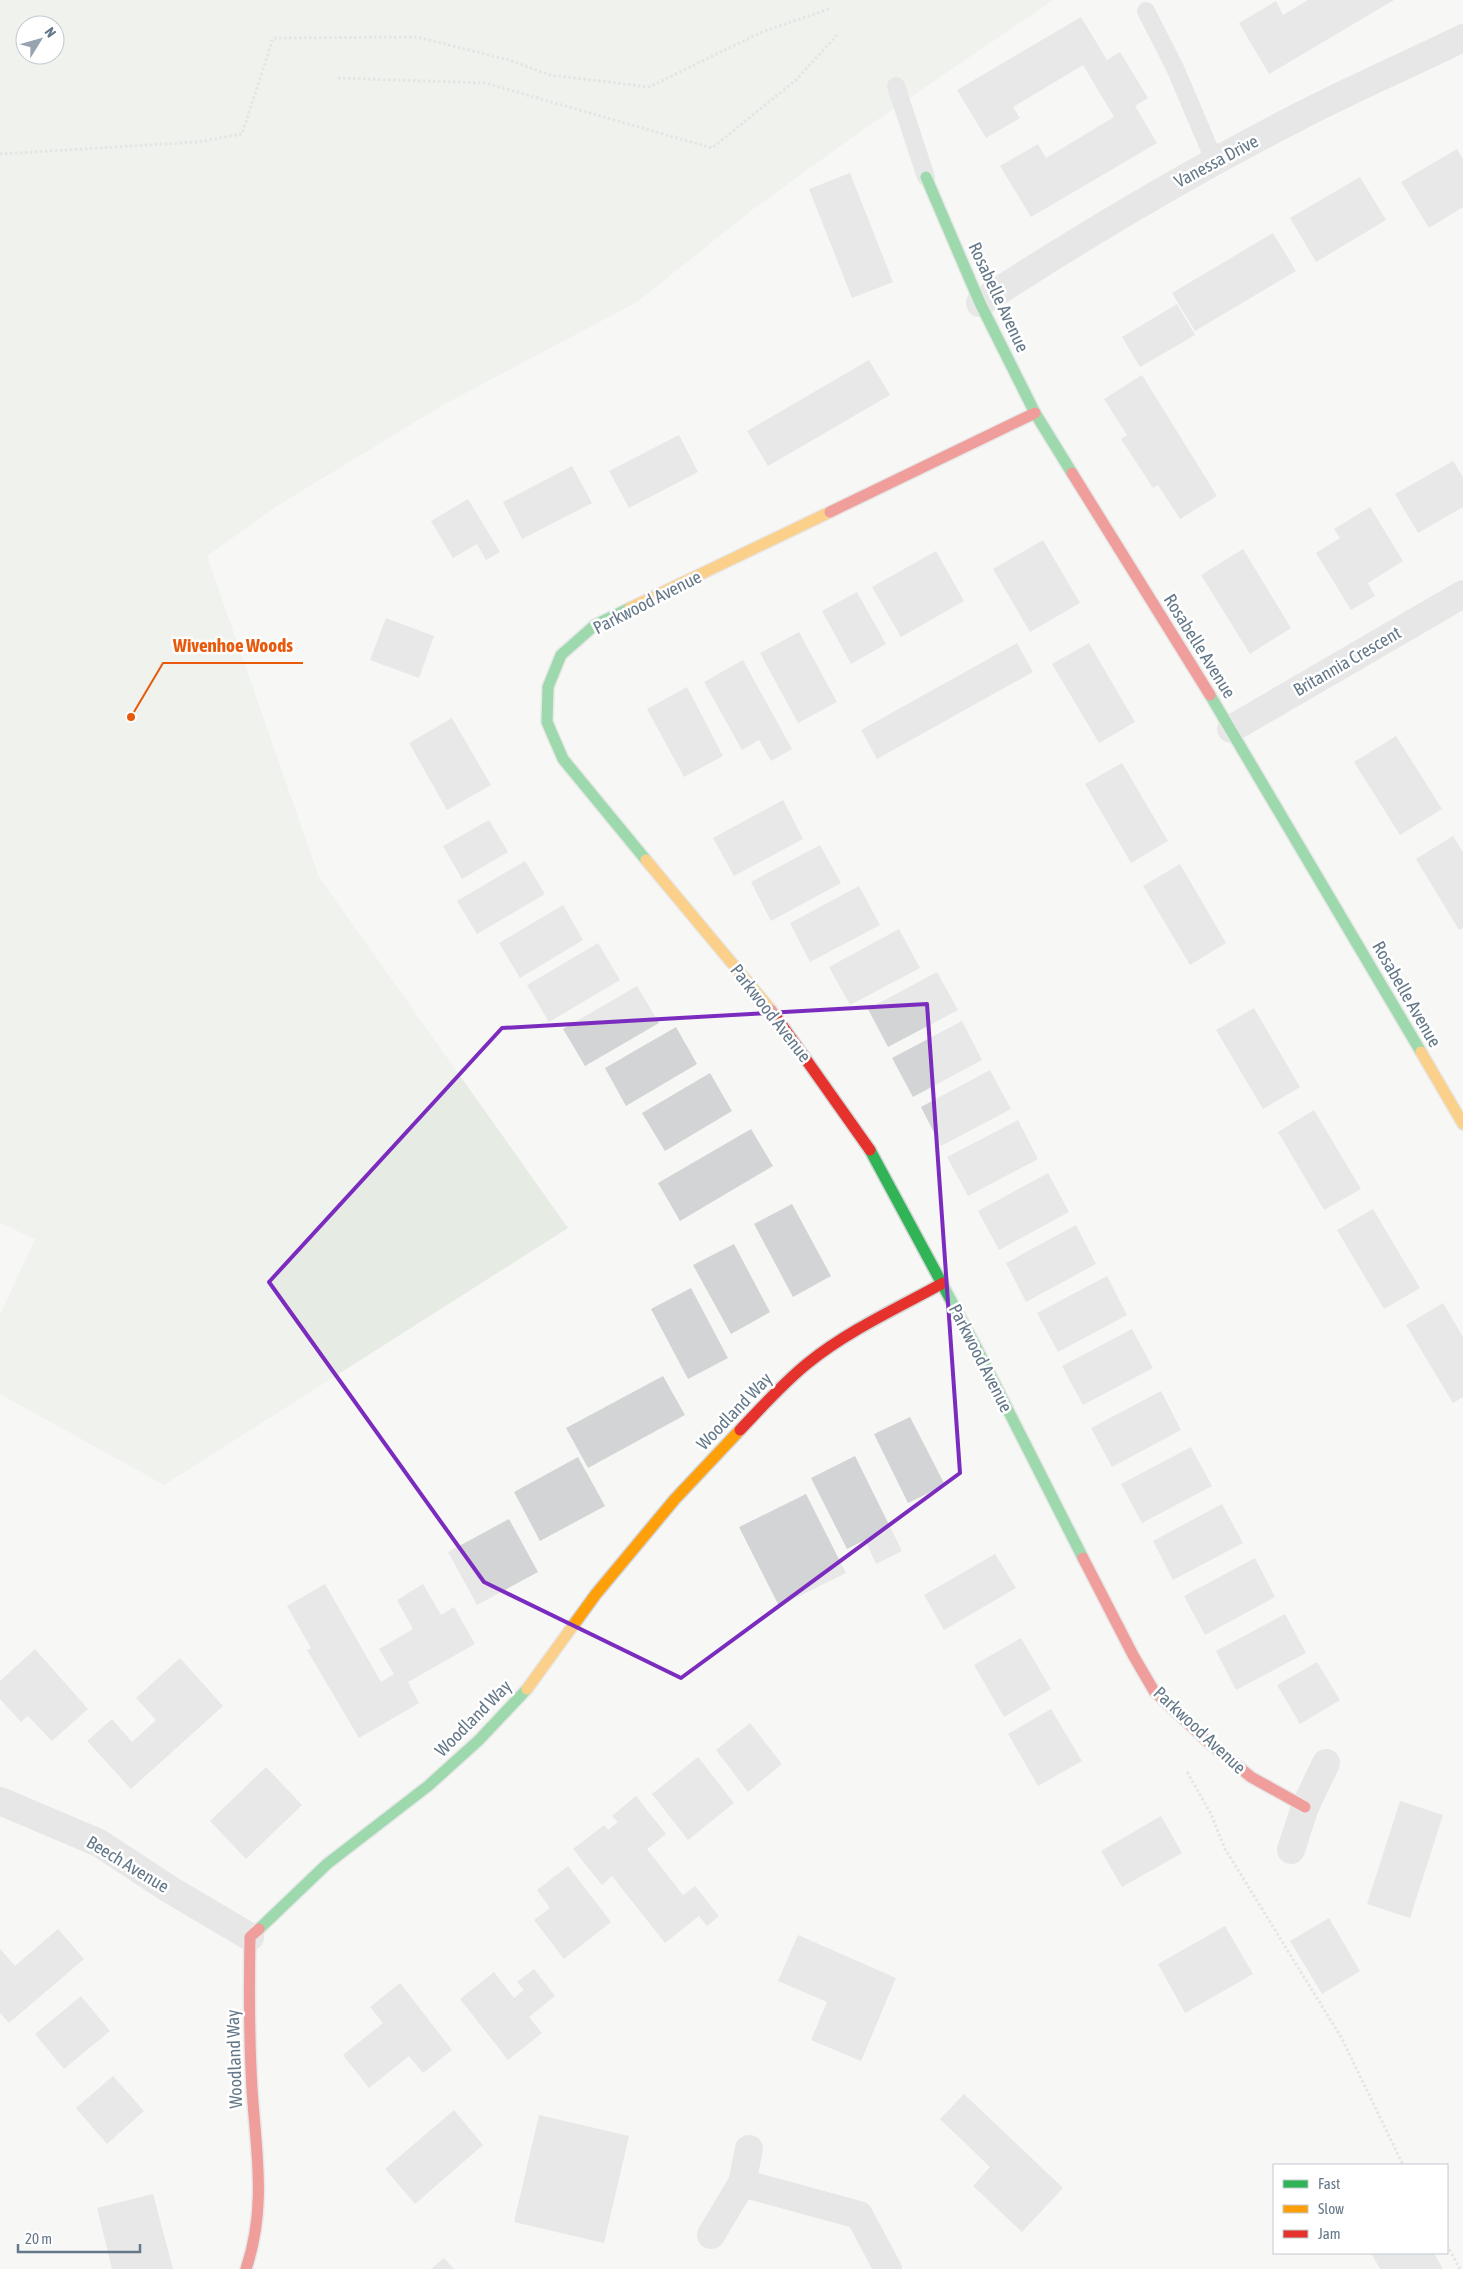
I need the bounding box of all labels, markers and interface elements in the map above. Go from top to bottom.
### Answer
north arrow [15,15,65,65]
text: N [42,24,59,40]
street label: Vanessa Drive [1170,130,1262,192]
street label: Rosabelle Avenue [964,239,1034,355]
street label: Parkwood Avenue [589,566,705,638]
street label: Rosabelle Avenue [1160,590,1240,702]
street label: Britannia Crescent [1290,622,1404,700]
callout: Wivenhoe Woods [163,629,303,663]
text: Wivenhoe Woods [172,634,293,656]
street label: Rosabelle Avenue [1368,937,1446,1051]
street label: Parkwood Avenue [726,960,816,1066]
street label: Parkwood Avenue [945,1300,1017,1416]
street label: Woodland Way [692,1368,776,1454]
street label: Woodland Way [431,1676,515,1760]
street label: Parkwood Avenue [1150,1682,1250,1778]
street label: Beech Avenue [83,1831,173,1897]
street label: Woodland Way [222,2009,246,2109]
legend [1273,2164,1448,2254]
text: Fast [1318,2175,1340,2192]
text: Slow [1318,2200,1344,2217]
scale bar [18,2222,140,2254]
text: Jam [1318,2225,1341,2242]
text: 20 m [25,2230,52,2247]

